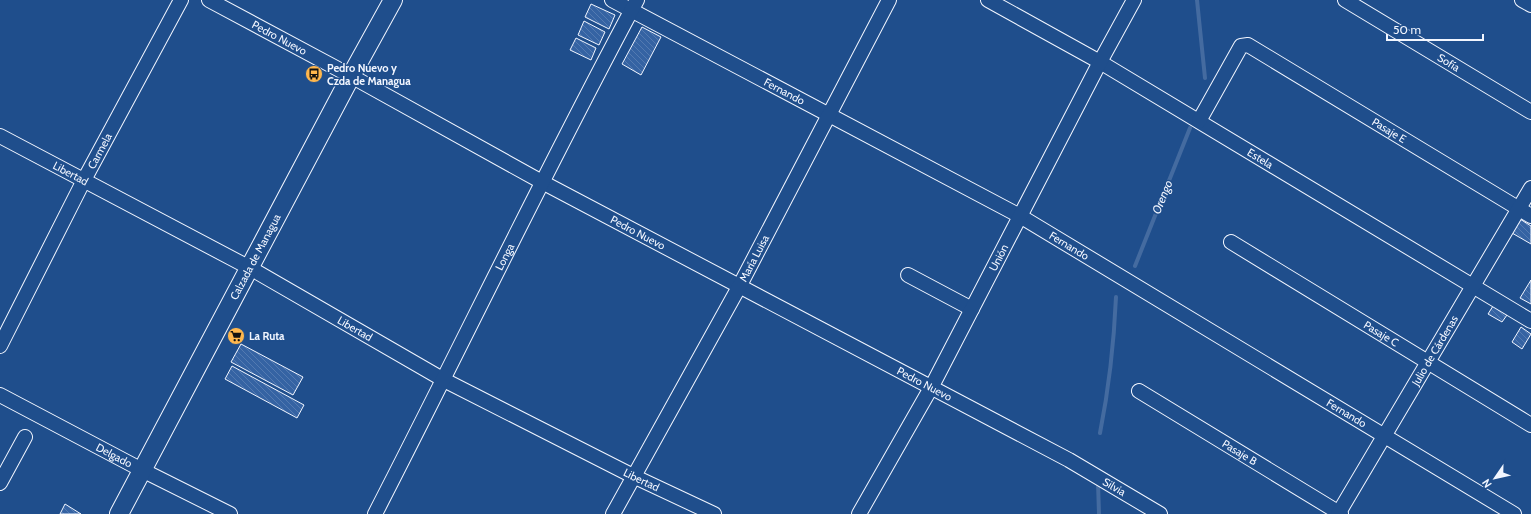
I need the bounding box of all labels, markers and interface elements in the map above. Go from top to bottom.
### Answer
scale bar [1387,16,1483,42]
street label: Pedro Nuevo [250,17,309,58]
text: 50 m [1393,22,1421,37]
street label: Sofía [1435,50,1463,75]
place label: Pedro Nuevo y Czda de Managua [327,61,411,88]
bus stop icon: Pedro Nuevo y Czda de Managua [304,64,324,84]
street label: Fernando [762,75,807,108]
street label: Pasaje E [1369,115,1409,146]
street label: Carmela [84,130,115,171]
street label: Estela [1245,145,1276,172]
street label: Libertad [51,158,91,188]
water label: Orengo [1148,178,1176,216]
street label: Calzada de Managua [227,211,284,302]
street label: Pedro Nuevo [608,212,668,253]
street label: Fernando [1047,228,1092,263]
street label: María Luisa [736,232,772,284]
street label: Longa [492,240,518,273]
street label: Unión [986,242,1011,273]
street label: Julio de Cárdenas [1408,312,1461,389]
street label: Libertad [335,313,375,344]
street label: Pasaje C [1361,318,1402,350]
supermarket icon: La Ruta [226,326,246,346]
place label: La Ruta [249,329,285,343]
street label: Pedro Nuevo [895,364,954,404]
street label: Fernando [1324,396,1369,430]
street label: Pasaje B [1220,436,1260,469]
street label: Delgado [94,440,135,471]
north arrow [1475,458,1515,498]
street label: Libertad [621,465,662,494]
street label: Silvia [1100,475,1129,499]
text: N [1479,476,1495,491]

